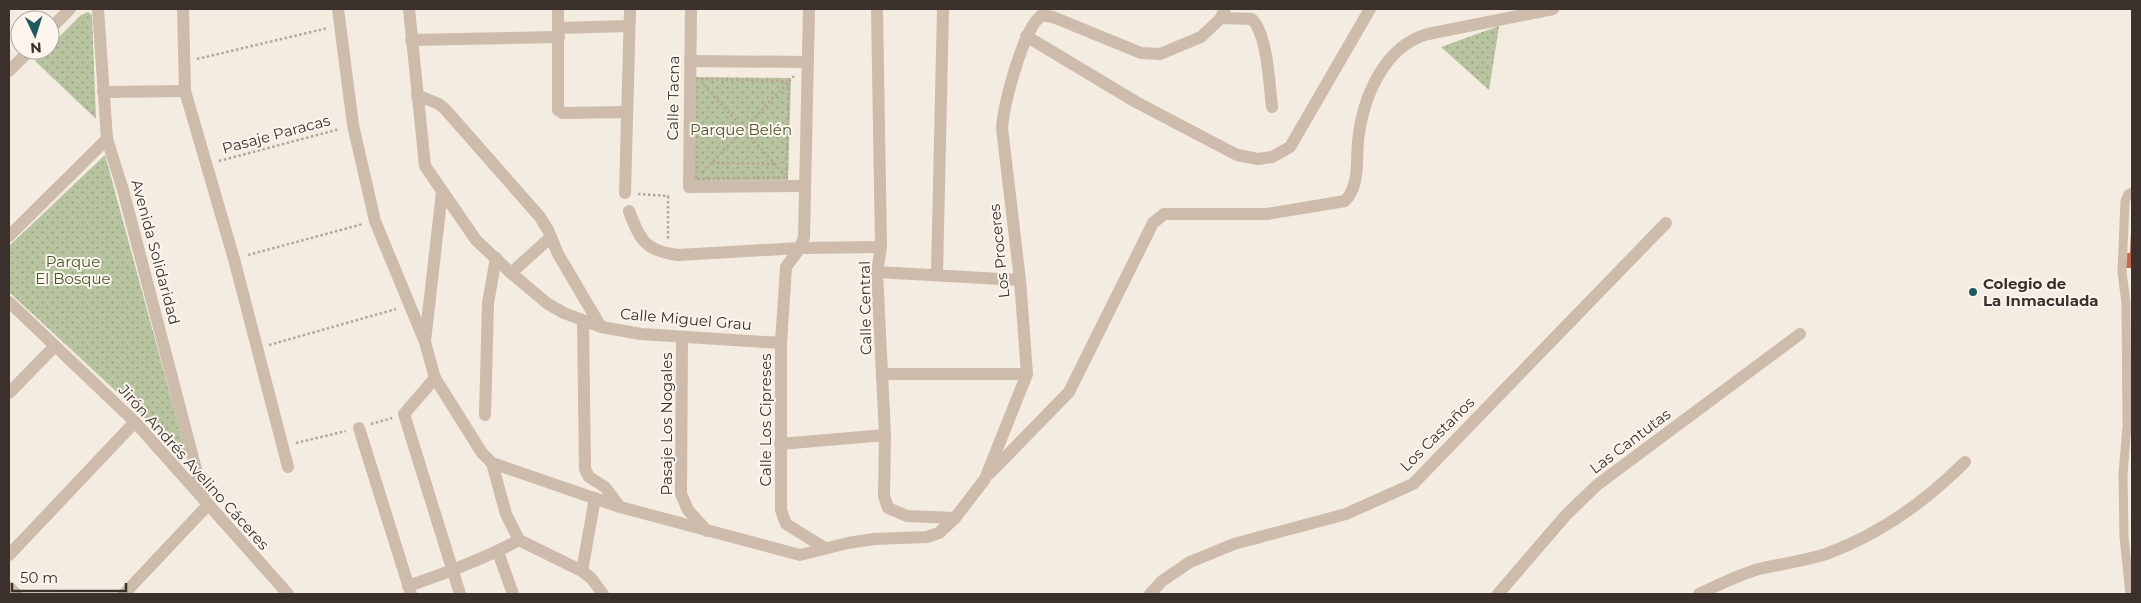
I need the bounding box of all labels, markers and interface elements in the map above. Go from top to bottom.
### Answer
north arrow [10,10,60,60]
text: N [30,39,42,57]
street label: Calle Tacna [663,55,683,141]
street label: Pasaje Paracas [220,110,332,158]
park label: Parque Belén [690,120,792,139]
street label: Avenida Solidaridad [128,177,184,327]
street label: Los Proceres [985,203,1013,299]
park label: Parque El Bosque [35,252,111,288]
street label: Calle Central [855,261,875,355]
place label: Colegio de La Inmaculada [1983,274,2099,310]
marker: Colegio de La Inmaculada [1967,286,1979,298]
street label: Calle Miguel Grau [619,304,753,334]
street label: Pasaje Los Nogales [657,352,676,496]
street label: Calle Los Cipreses [756,353,775,487]
street label: Jirón Andrés Avelino Cáceres [114,380,273,554]
street label: Los Castaños [1396,393,1478,475]
street label: Las Cantutas [1586,404,1674,478]
scale bar [12,560,126,592]
text: 50 m [20,568,58,587]

